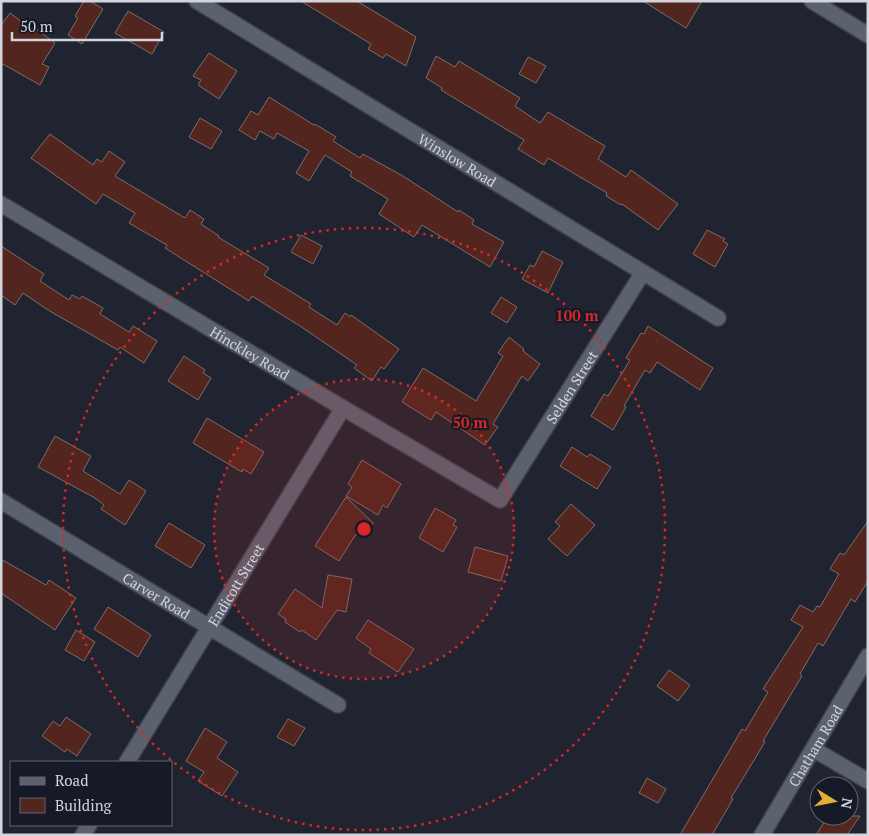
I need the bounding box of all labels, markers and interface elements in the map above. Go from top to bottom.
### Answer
scale bar [12,10,162,42]
text: 50 m [20,16,53,36]
street label: Winslow Road [415,128,500,191]
text: 100 m [555,305,599,325]
street label: Hinckley Road [207,322,293,384]
street label: Selden Street [541,346,602,427]
text: 50 m [453,412,488,432]
centre of rings [355,520,373,538]
street label: Endicott Street [203,539,268,629]
street label: Carver Road [119,568,194,623]
street label: Chatham Road [783,701,847,790]
legend [10,761,172,826]
text: Road [55,770,88,790]
north arrow [809,776,859,826]
text: Building [55,795,113,815]
text: N [837,796,858,811]

